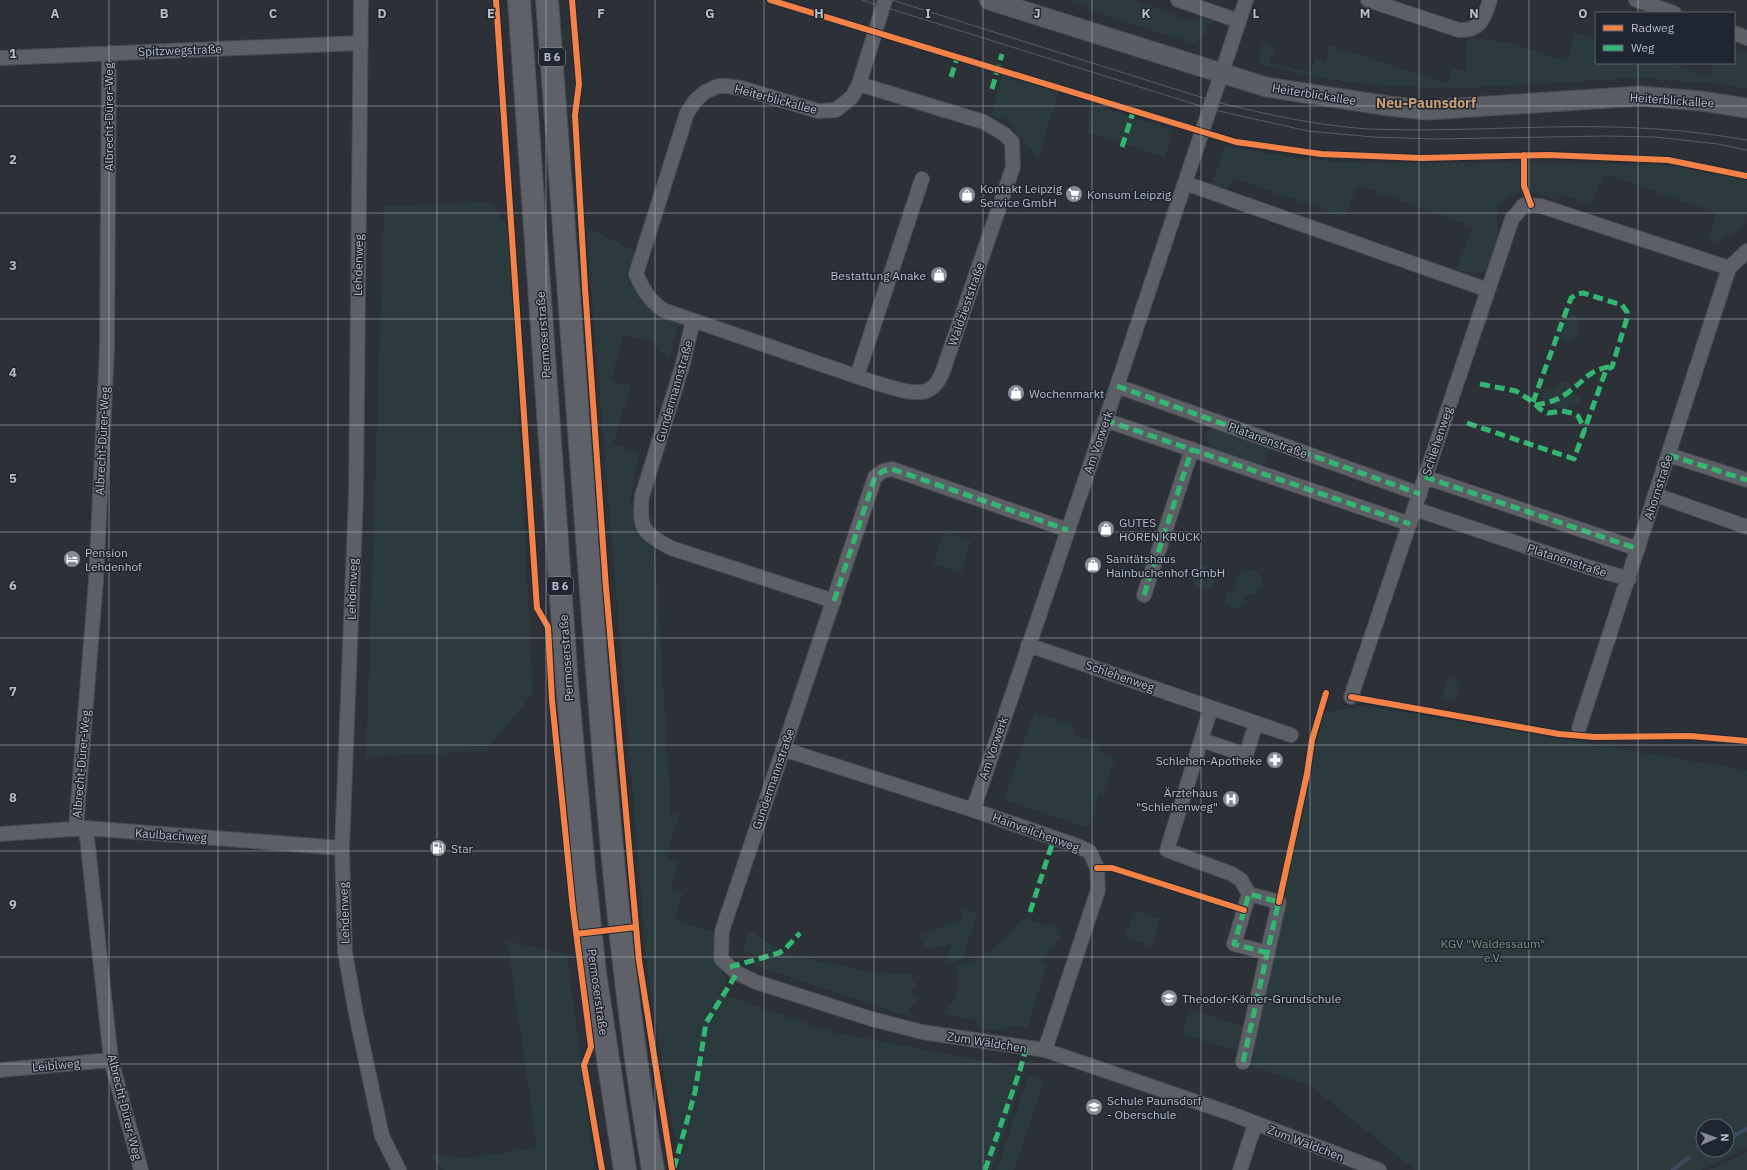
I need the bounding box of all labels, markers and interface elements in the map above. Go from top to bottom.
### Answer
text: A [51,5,60,22]
text: B [160,5,169,22]
text: C [269,5,278,22]
text: D [377,5,387,22]
text: E [487,5,495,22]
text: F [597,5,605,22]
text: G [705,5,715,22]
text: H [814,5,824,22]
text: I [925,5,931,22]
text: J [1033,5,1041,22]
text: K [1141,5,1151,22]
text: L [1253,5,1260,22]
text: M [1360,5,1370,22]
text: N [1469,5,1479,22]
text: O [1578,5,1588,22]
legend [1595,12,1735,64]
text: Radweg [1631,20,1675,35]
text: Weg [1631,40,1655,55]
street label: Spitzwegstraße [138,41,223,59]
text: 1 [9,45,17,62]
road number: B 6 [539,48,565,66]
street label: Albrecht-Dürer-Weg [101,62,116,171]
street label: Heiterblickallee [1271,80,1357,108]
street label: Heiterblickallee [733,81,819,117]
street label: Heiterblickallee [1629,90,1715,110]
district label: Neu-Paunsdorf [1376,94,1476,112]
text: 2 [9,151,17,168]
place label: Kontakt Leipzig Service GmbH [980,181,1063,210]
supermarket icon: Konsum Leipzig [1064,184,1084,204]
shop icon: Kontakt Leipzig Service GmbH [957,185,977,205]
place label: Konsum Leipzig [1087,187,1172,202]
street label: Lehdenweg [350,233,366,296]
text: 3 [9,257,17,274]
street label: Waldzieststraße [945,260,987,348]
shop icon: Bestattung Anake [929,265,949,285]
place label: Bestattung Anake [830,268,926,283]
street label: Permoserstraße [532,291,554,379]
street label: Gundermannstraße [652,338,696,444]
text: 4 [9,364,17,381]
shop icon: Wochenmarkt [1006,383,1026,403]
street label: Albrecht-Dürer-Weg [92,386,112,496]
place label: Wochenmarkt [1029,386,1104,401]
street label: Schlehenweg [1419,404,1455,478]
street label: Am Vorwerk [1080,408,1116,475]
street label: Platanenstraße [1227,419,1310,461]
street label: Ahornstraße [1640,452,1676,521]
text: 5 [9,470,17,487]
place label: GUTES HÖREN KRÜCK [1119,515,1201,544]
shop icon: GUTES HÖREN KRÜCK [1096,519,1116,539]
street label: Platanenstraße [1525,540,1609,580]
place label: Pension Lehdenhof [85,545,142,574]
hotel icon: Pension Lehdenhof [62,549,82,569]
place label: Sanitätshaus Hainbuchenhof GmbH [1106,551,1225,580]
shop icon: Sanitätshaus Hainbuchenhof GmbH [1083,555,1103,575]
street label: Lehdenweg [343,557,361,620]
text: 6 [9,577,17,594]
road number: B 6 [547,577,573,595]
street label: Permoserstraße [555,614,577,702]
street label: Schlehenweg [1084,657,1157,695]
text: 7 [9,683,17,700]
street label: Albrecht-Dürer-Weg [69,709,93,819]
street label: Am Vorwerk [975,714,1011,781]
street label: Gundermannstraße [749,726,797,831]
pharmacy icon: Schlehen-Apotheke [1265,750,1285,770]
place label: Schlehen-Apotheke [1156,753,1262,768]
place label: Ärztehaus "Schlehenweg" [1136,785,1218,814]
text: 8 [9,789,17,806]
hospital icon: Ärztehaus "Schlehenweg" [1221,789,1241,809]
street label: Hainveilchenweg [990,809,1082,855]
street label: Kaulbachweg [134,825,208,845]
fuel station icon: Star [428,838,448,858]
place label: Star [451,841,474,856]
street label: Lehdenweg [335,881,353,944]
text: 9 [9,896,17,913]
park label: KGV "Waldessaum" e.V. [1441,936,1545,965]
street label: Permoserstraße [585,948,612,1037]
school or university icon: Theodor-Körner-Grundschule [1159,988,1179,1008]
place label: Theodor-Körner-Grundschule [1182,991,1342,1006]
street label: Zum Wäldchen [946,1028,1028,1056]
street label: Albrecht-Dürer-Weg [105,1053,146,1162]
street label: Leiblweg [32,1055,81,1075]
place label: Schule Paunsdorf - Oberschule [1107,1093,1201,1122]
school or university icon: Schule Paunsdorf - Oberschule [1084,1097,1104,1117]
north arrow [1695,1118,1735,1158]
street label: Zum Wäldchen [1266,1122,1346,1164]
text: N [1718,1133,1732,1142]

